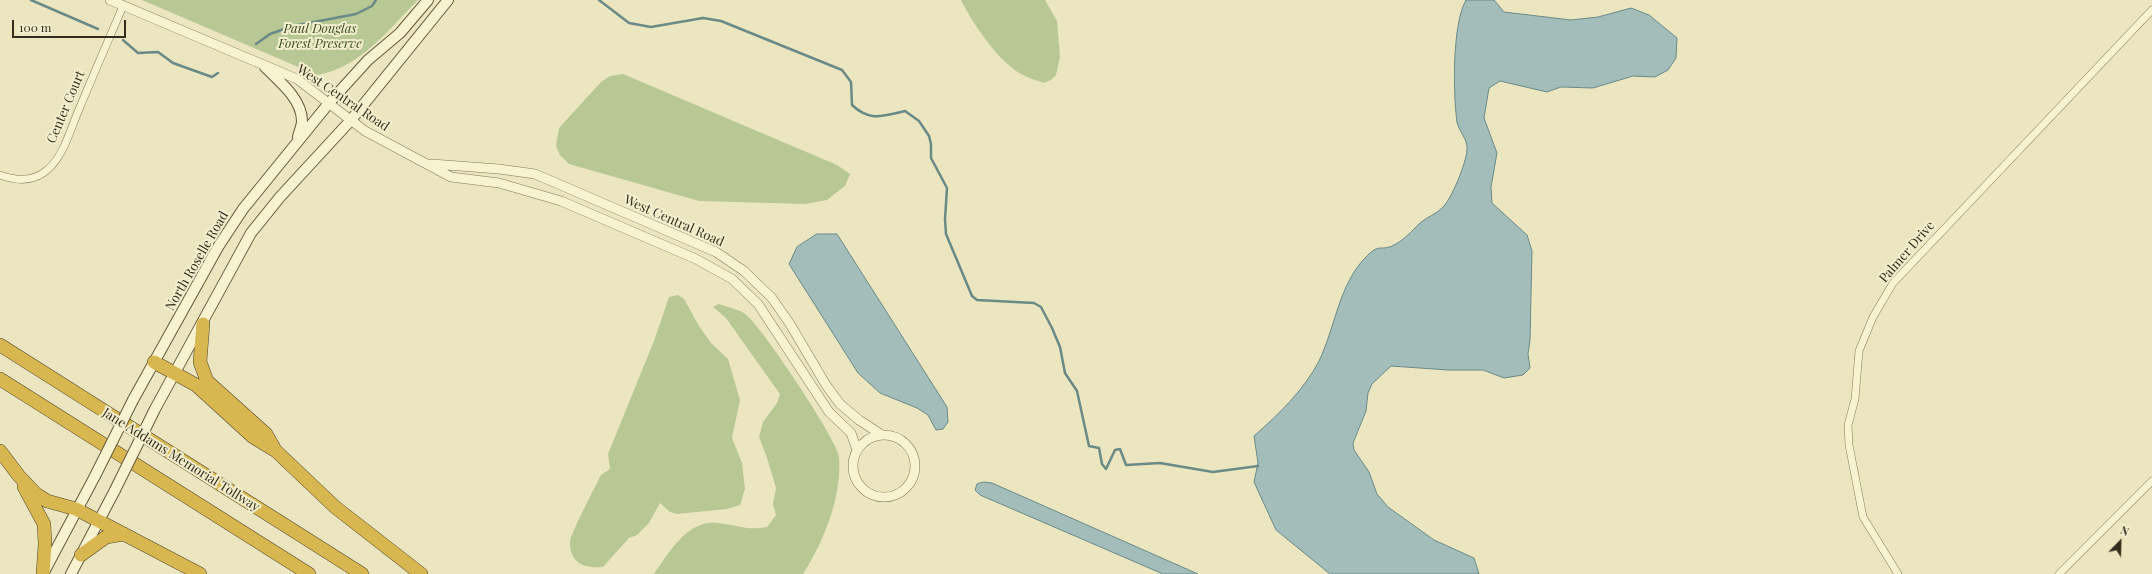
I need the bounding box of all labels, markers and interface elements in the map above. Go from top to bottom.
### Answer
scale bar [14,12,128,38]
text: 100 m [19,19,51,35]
park label: Paul Douglas Forest Preserve [278,21,362,52]
street label: West Central Road [294,61,392,135]
street label: Center Court [44,68,88,146]
street label: West Central Road [622,192,726,250]
street label: North Roselle Road [162,209,232,313]
street label: Palmer Drive [1876,218,1938,286]
street label: Jane Addams Memorial Tollway [99,405,263,515]
north arrow [2100,522,2140,562]
text: N [2118,522,2131,539]

